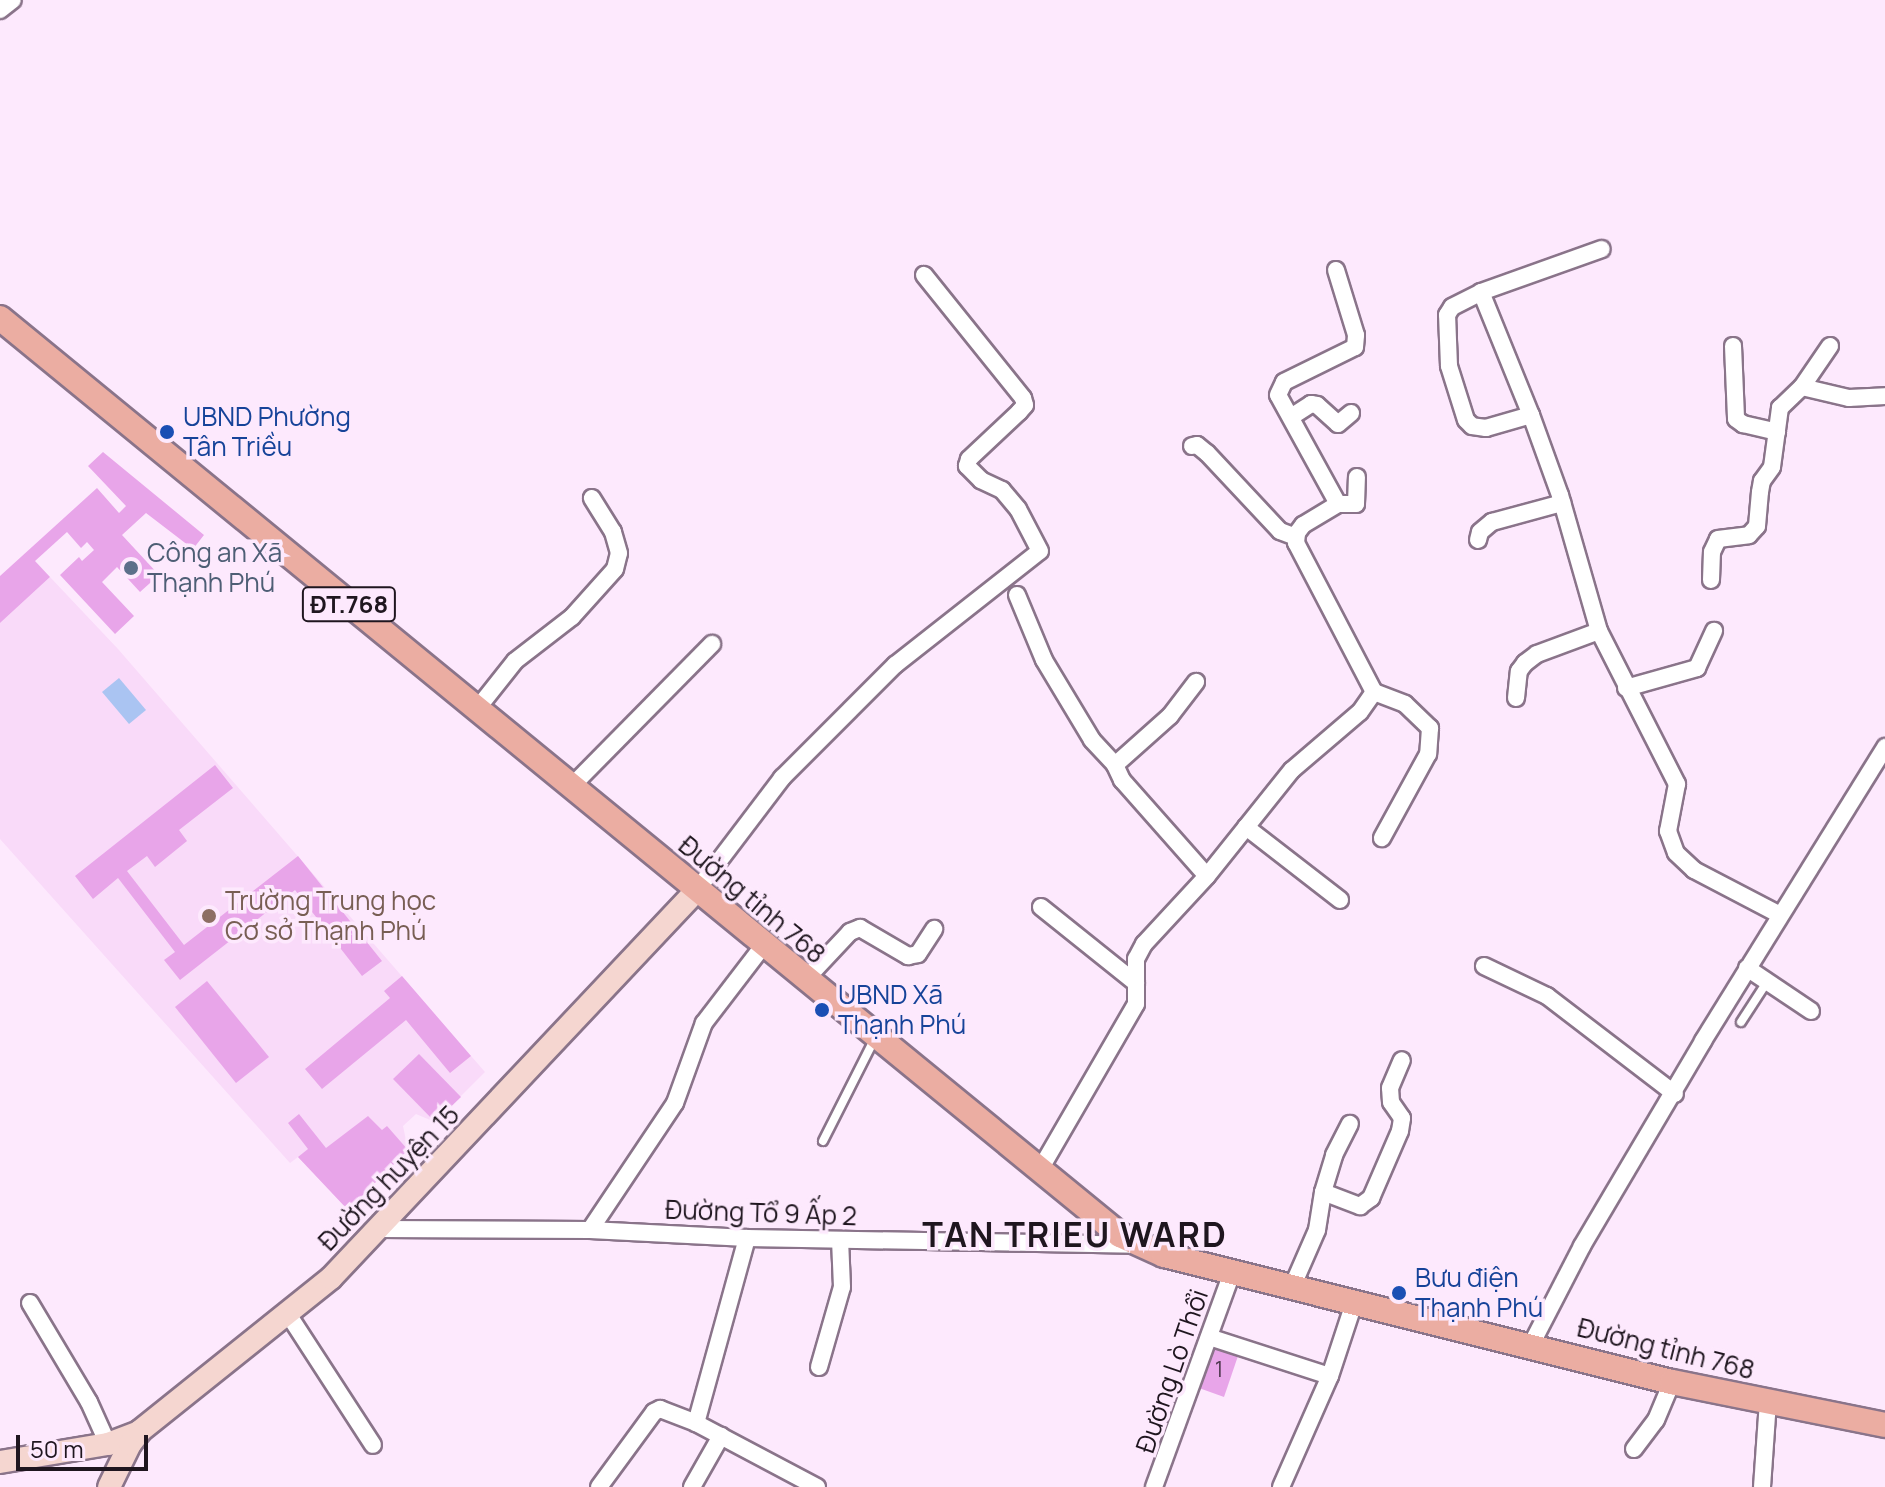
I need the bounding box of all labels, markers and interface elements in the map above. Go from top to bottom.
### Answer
place label: UBND Phường Tân Triều [183,401,351,462]
marker: UBND Phường Tân Triều [158,423,176,441]
place label: Công an Xã Thạnh Phú [147,537,282,598]
marker: Công an Xã Thạnh Phú [122,559,140,577]
road number: ĐT.768 [301,584,397,624]
street label: Đường tỉnh 768 [672,830,832,970]
place label: Trường Trung học Cơ sở Thạnh Phú [225,885,436,946]
marker: Trường Trung học Cơ sở Thạnh Phú [200,907,218,925]
place label: UBND Xã Thạnh Phú [838,979,966,1040]
marker: UBND Xã Thạnh Phú [813,1001,831,1019]
street label: Đường huyện 15 [312,1099,466,1257]
street label: Đường Tổ 9 Ấp 2 [665,1194,857,1232]
district label: TAN TRIEU WARD [922,1215,1228,1255]
place label: Bưu điện Thạnh Phú [1415,1262,1543,1324]
marker: Bưu điện Thạnh Phú [1390,1284,1408,1302]
street label: Đường Lò Thổi [1129,1285,1215,1457]
street label: Đường tỉnh 768 [1574,1312,1758,1386]
house number: 1 [1215,1357,1223,1383]
scale bar [20,1419,152,1469]
text: 50 m [30,1432,84,1465]

